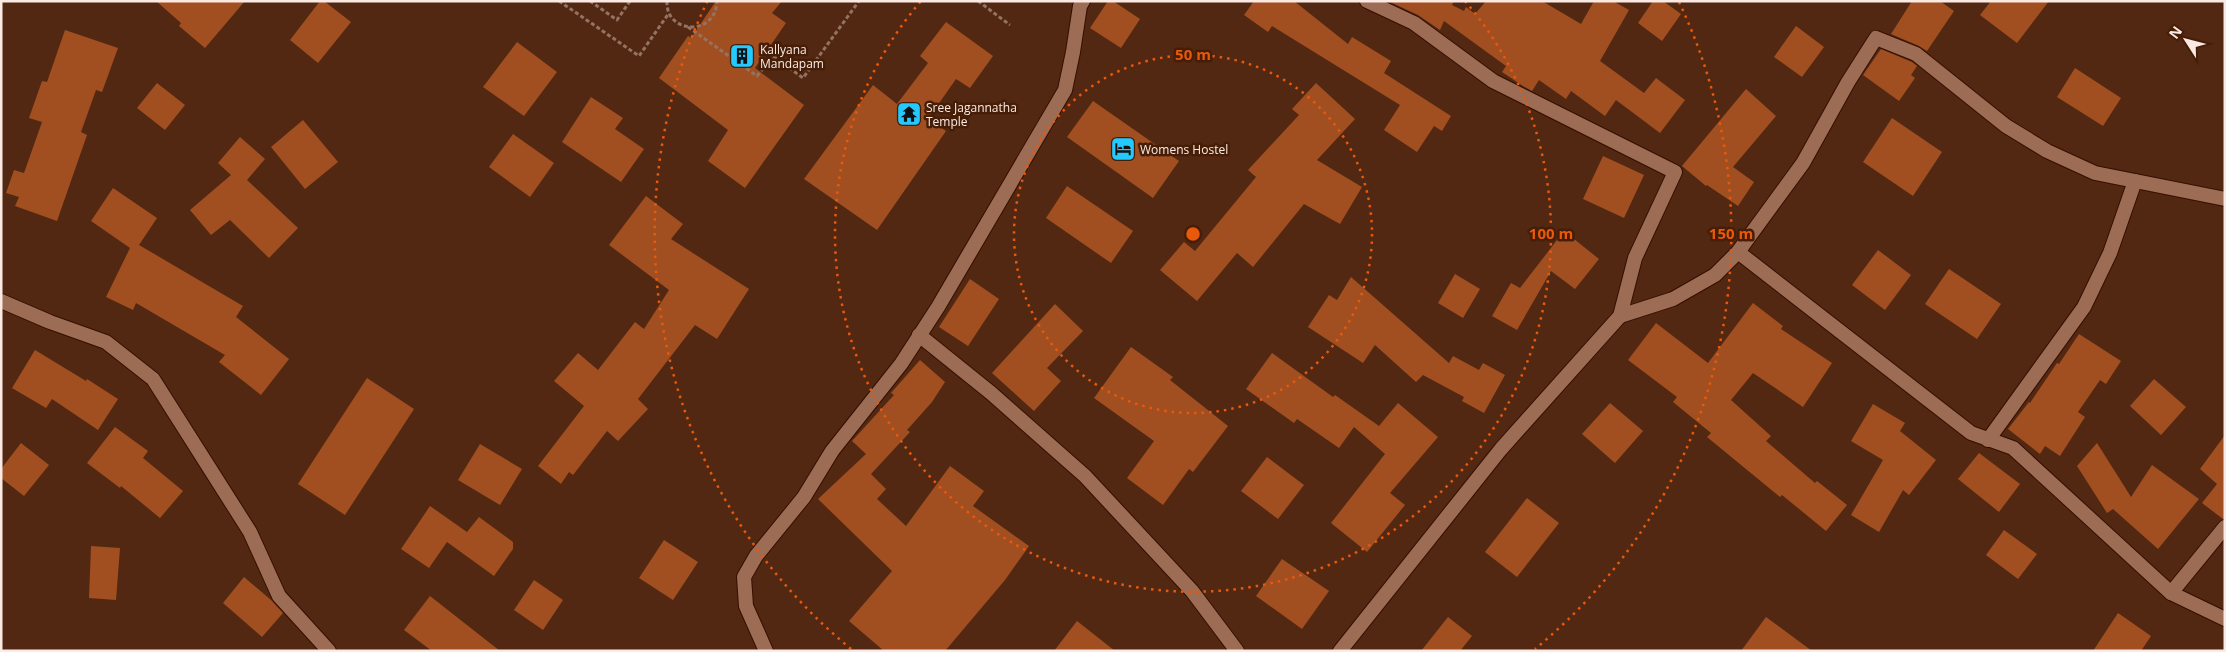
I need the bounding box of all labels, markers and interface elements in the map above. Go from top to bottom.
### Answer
north arrow [2161,15,2211,65]
text: N [2164,22,2186,42]
place label: Kallyana Mandapam [760,41,824,72]
building icon: Kallyana Mandapam [729,43,755,69]
text: 50 m [1175,44,1211,64]
place label: Sree Jagannatha Temple [926,99,1017,130]
temple icon: Sree Jagannatha Temple [896,101,922,127]
hotel icon: Womens Hostel [1110,136,1136,162]
place label: Womens Hostel [1140,141,1228,158]
text: 100 m [1529,223,1573,243]
text: 150 m [1709,223,1753,243]
centre of rings [1184,225,1202,243]

